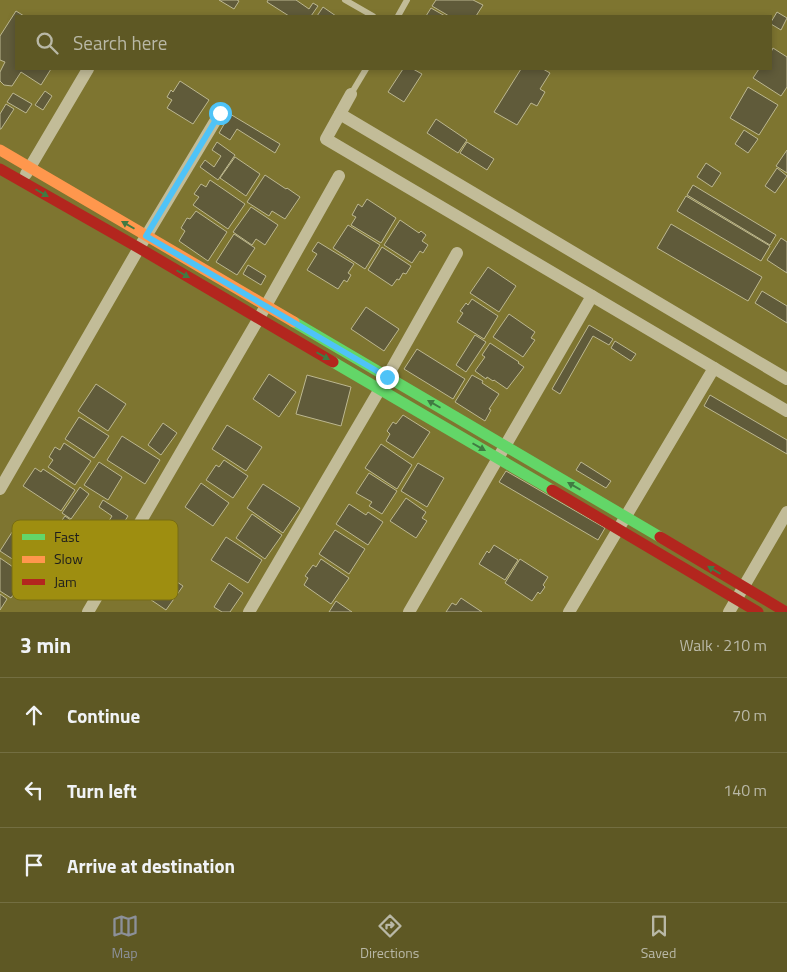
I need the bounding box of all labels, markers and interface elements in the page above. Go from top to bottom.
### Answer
search box [15,15,772,70]
text: Search here [73,28,167,57]
icon: search [33,29,61,57]
route start [209,102,232,125]
one-way arrow [35,189,50,197]
one-way arrow [121,220,134,229]
one-way arrow [177,269,190,278]
one-way arrow [316,352,331,360]
route end [376,366,399,389]
one-way arrow [428,400,441,409]
one-way arrow [472,442,485,451]
one-way arrow [568,482,581,491]
legend [12,520,178,600]
text: Fast [54,526,79,547]
text: Slow [54,548,83,569]
one-way arrow [707,565,720,574]
text: Jam [54,571,77,592]
text: 3 min [20,629,71,661]
text: Walk · 210 m [679,633,767,657]
icon: ahead [20,701,48,729]
text: Continue [67,701,140,730]
text: 70 m [732,703,767,727]
icon: left [20,776,48,804]
text: Turn left [67,776,137,805]
text: 140 m [723,778,767,802]
icon: arrive [20,851,48,879]
text: Arrive at destination [67,851,235,880]
tab: Map [111,912,139,963]
tab: Directions [360,912,419,963]
tab: Saved [641,912,676,963]

